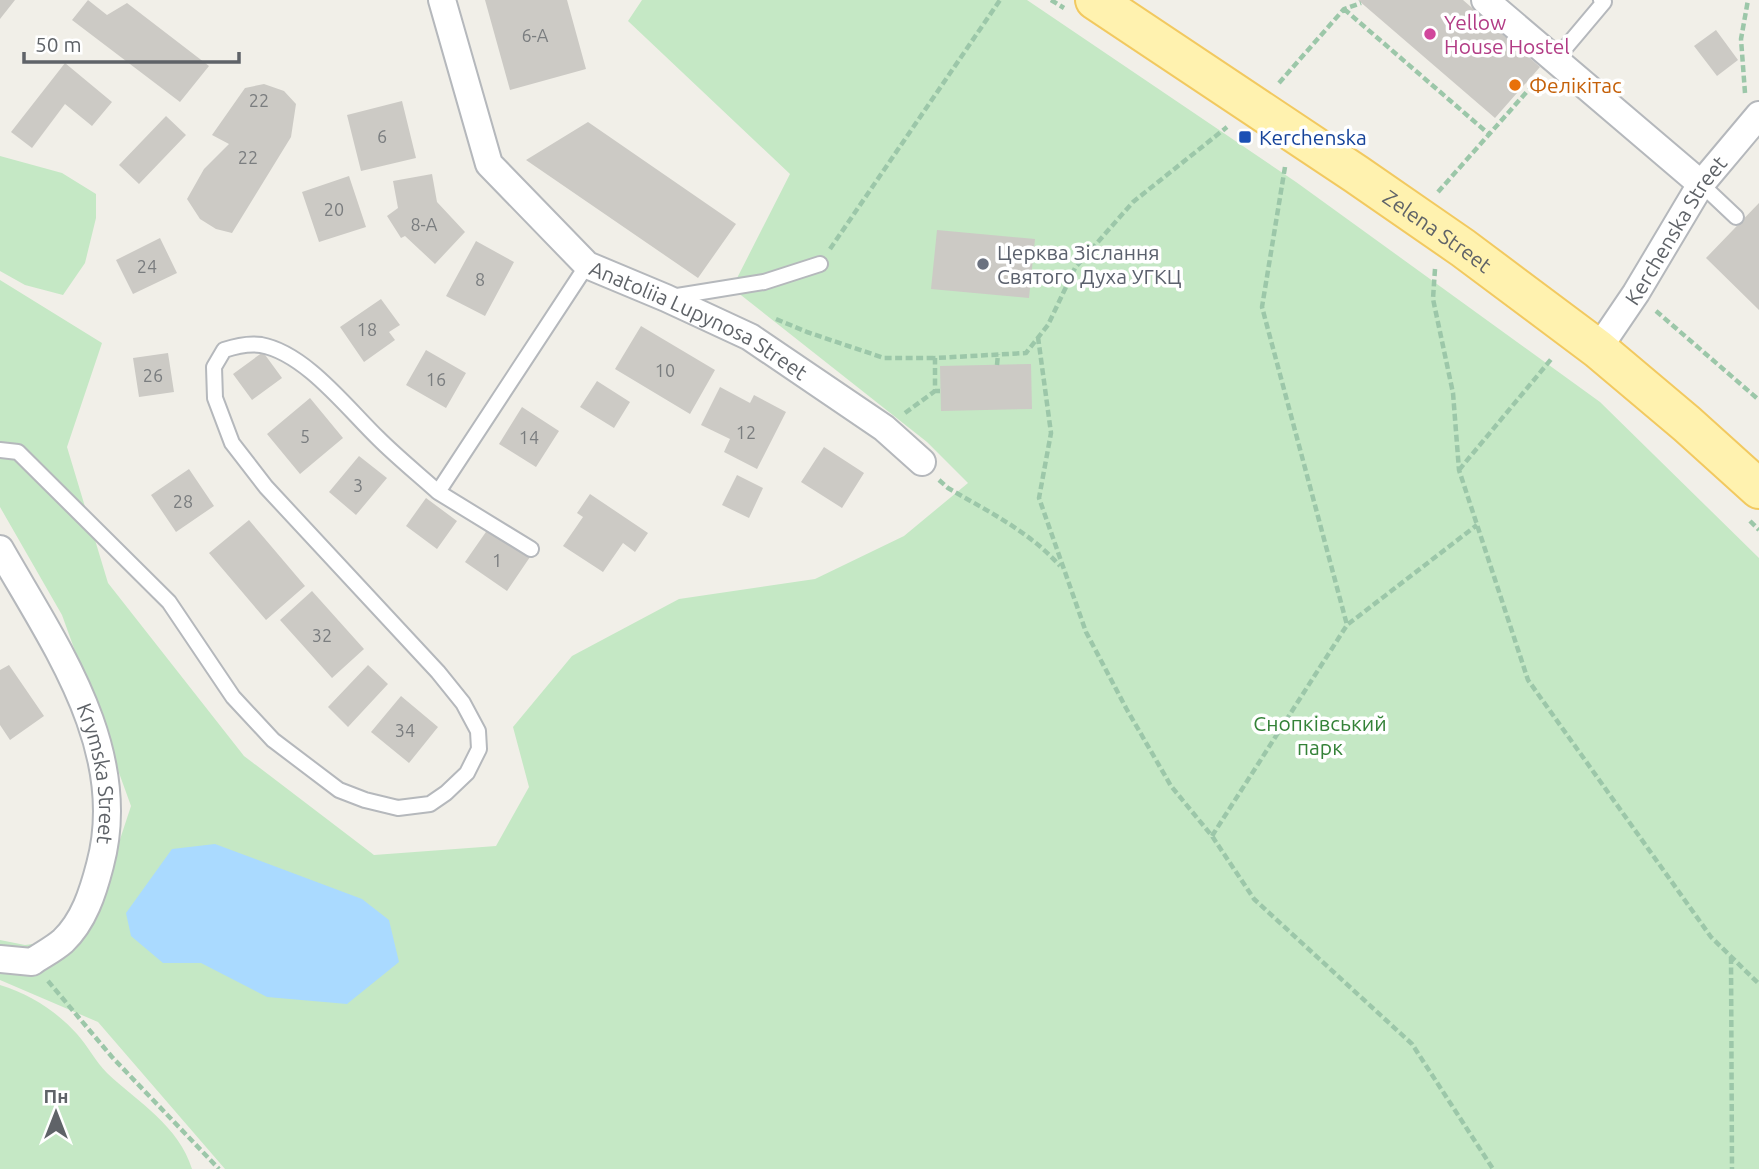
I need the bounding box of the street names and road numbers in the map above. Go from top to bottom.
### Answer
street label: Kerchenska Street [1620,151,1732,309]
street label: Zelena Street [1379,185,1496,277]
street label: Anatoliia Lupynosa Street [586,256,812,385]
street label: Krymska Street [73,700,119,846]

